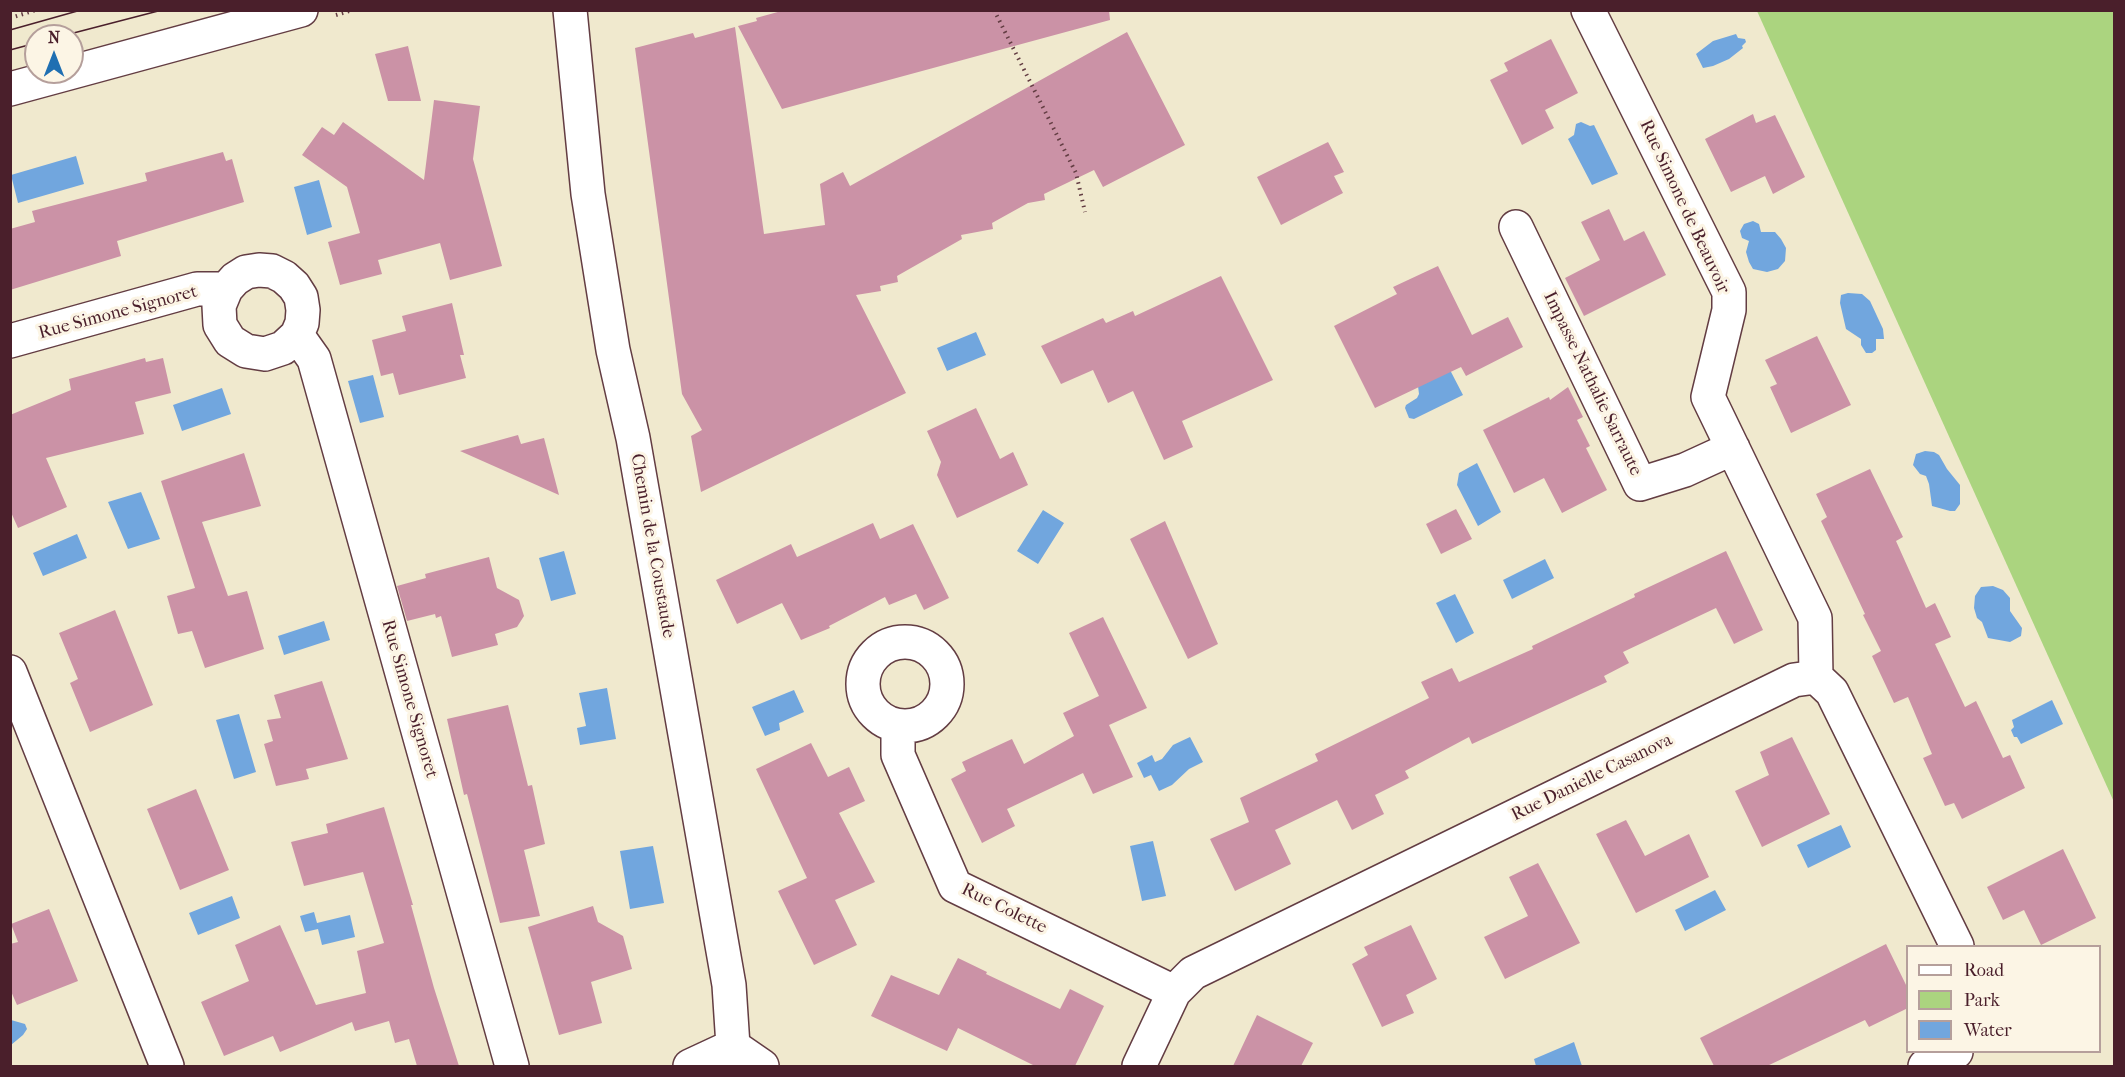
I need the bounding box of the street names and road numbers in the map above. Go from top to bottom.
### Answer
street label: Rue Simone de Beauvoir [1634,117,1734,297]
street label: Rue Simone Signoret [36,281,200,345]
street label: Impasse Nathalie Sarraute [1538,288,1646,480]
street label: Chemin de la Coustaude [625,452,679,640]
street label: Rue Simone Signoret [376,617,442,781]
street label: Rue Danielle Casanova [1508,730,1676,826]
street label: Rue Colette [958,879,1050,939]

